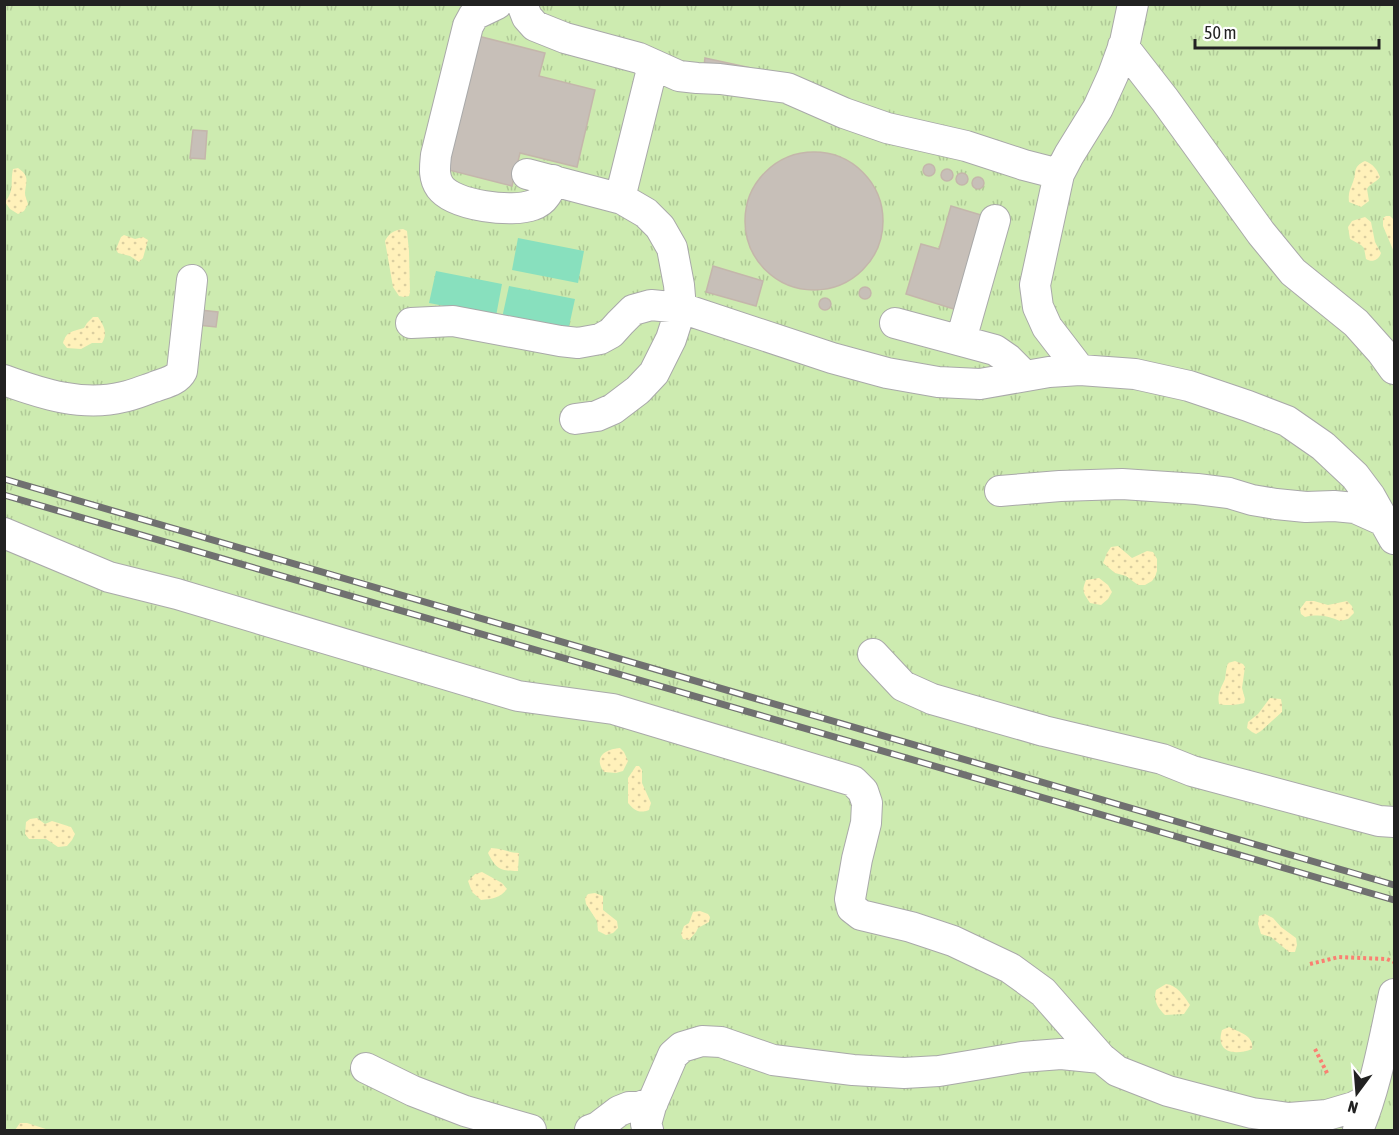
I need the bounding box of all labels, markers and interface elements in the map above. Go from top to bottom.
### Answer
scale bar [1195,12,1380,50]
text: 50 m [1204,22,1236,43]
north arrow [1327,1063,1387,1123]
text: N [1346,1097,1360,1117]

